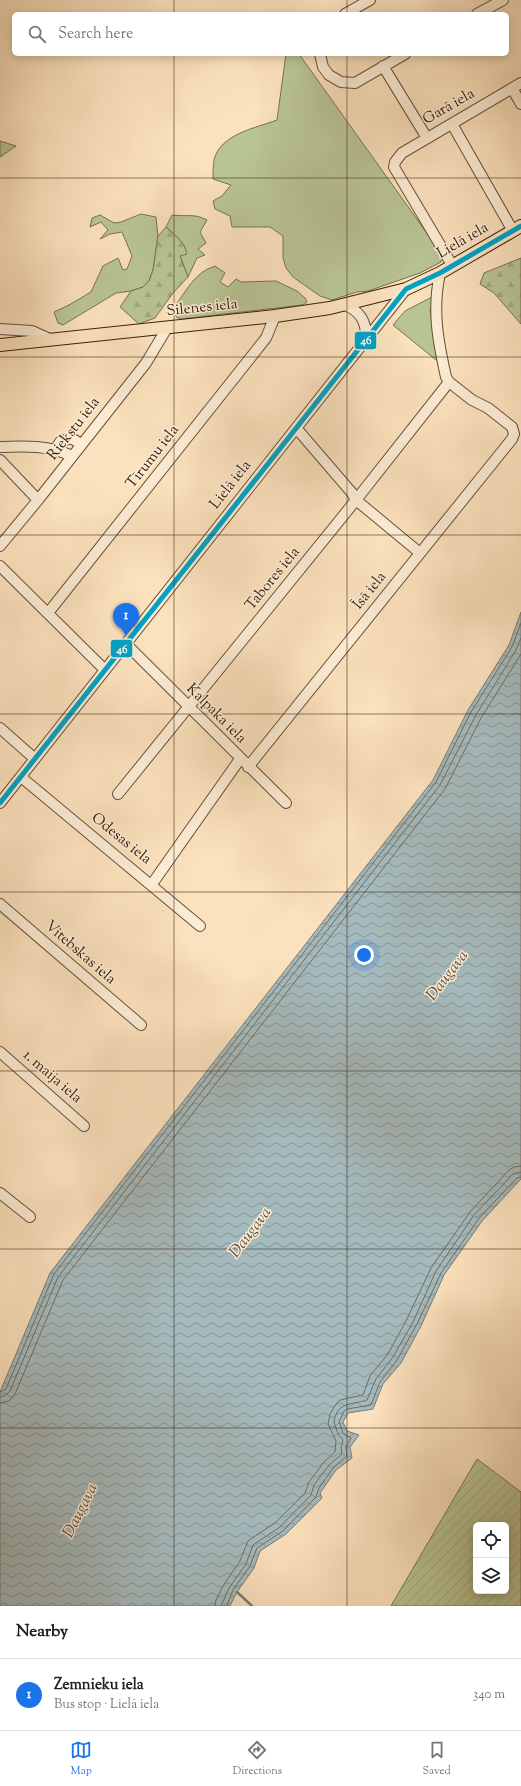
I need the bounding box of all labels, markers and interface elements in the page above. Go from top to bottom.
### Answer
search box [12,12,509,56]
icon: search [26,23,48,45]
text: Search here [58,24,133,45]
street label: Garā iela [419,84,479,130]
street label: Lielā iela [433,218,493,264]
street label: Silenes iela [165,294,239,322]
line badge: 46 [354,331,377,350]
text: 46 [360,333,372,349]
street label: Riekstu iela [43,393,105,465]
street label: Tīrumu iela [121,421,185,493]
street label: Lielā iela [205,456,257,514]
street label: Tabores iela [241,543,305,615]
street label: Īsā iela [348,568,392,614]
pin: 1 [113,603,139,636]
line badge: 46 [110,639,133,658]
text: 46 [116,642,128,658]
street label: Kalpaka iela [181,679,251,749]
street label: Odesas iela [86,808,156,870]
street label: Vitebskas iela [40,916,120,990]
your location [354,945,374,965]
water label: Daugava [421,946,475,1006]
street label: 1. maija iela [18,1045,86,1109]
water label: Daugava [224,1203,278,1263]
water label: Daugava [58,1480,104,1542]
map controls [473,1522,509,1594]
button: locate [473,1522,509,1558]
button: layers [473,1558,509,1594]
text: Nearby [16,1620,68,1644]
text: Zemnieku iela [54,1675,144,1696]
text: 1 [27,1686,31,1704]
text: 340 m [473,1686,505,1704]
text: Bus stop · Lielā iela [54,1696,159,1714]
tab: Map [70,1739,92,1779]
tab: Directions [233,1739,282,1779]
tab: Saved [423,1739,451,1779]

